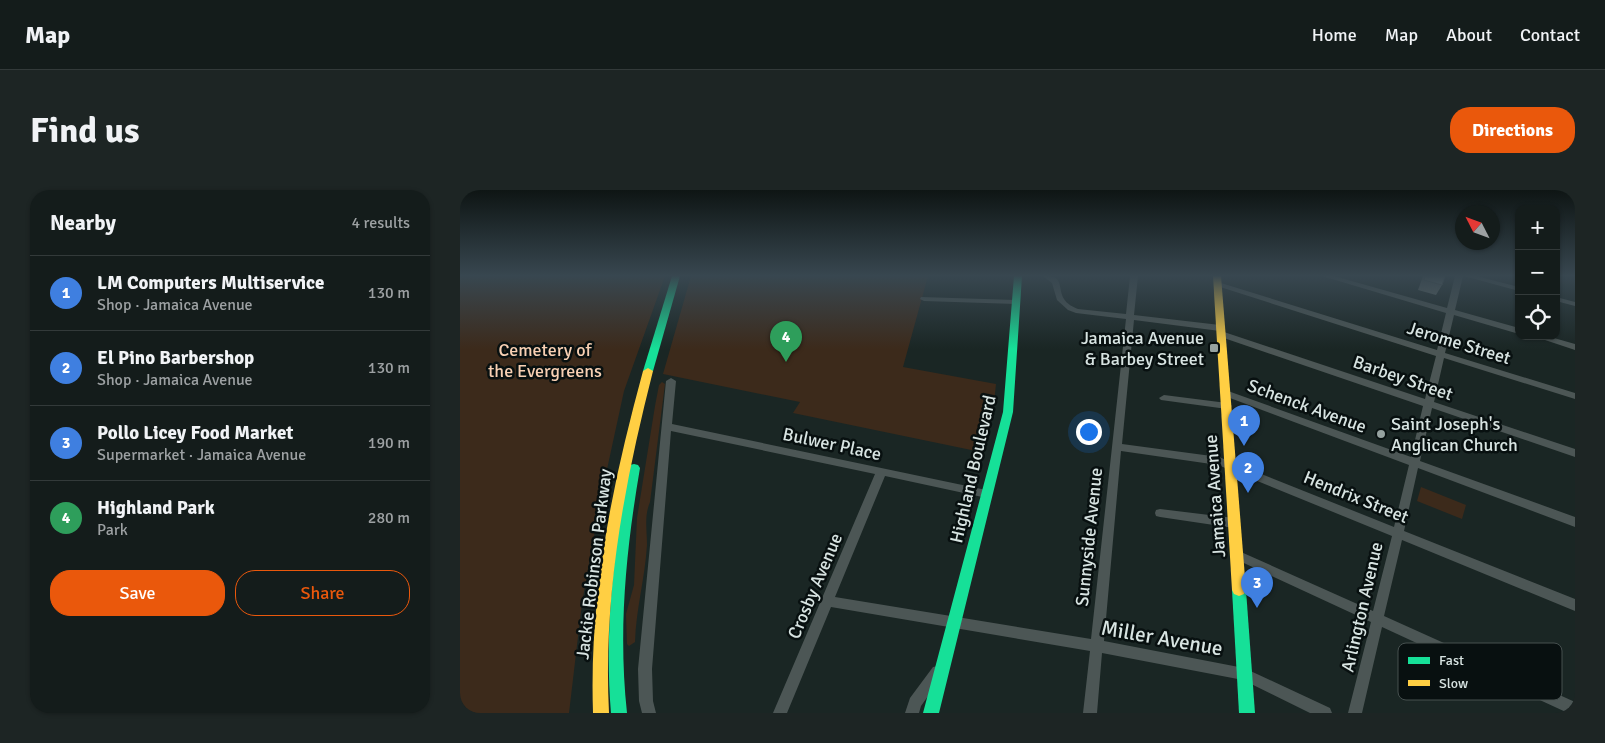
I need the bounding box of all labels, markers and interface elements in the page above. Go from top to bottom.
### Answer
text: Map [25,20,70,50]
text: Home [1312,24,1357,46]
text: Map [1385,24,1418,46]
text: About [1446,24,1492,46]
text: Contact [1520,24,1580,46]
button: Directions [1450,107,1575,153]
text: Find us [30,109,140,152]
north arrow [1455,205,1500,250]
map controls [1515,205,1560,340]
button: + [1515,205,1560,250]
text: Nearby [50,210,116,236]
text: 4 results [351,213,410,233]
button: − [1515,250,1560,295]
text: LM Computers Multiservice [97,271,324,295]
text: 1 [62,283,70,303]
text: 130 m [368,283,410,303]
text: Shop · Jamaica Avenue [97,295,253,315]
button: locate [1515,295,1560,340]
street label: Jerome Street [1405,317,1513,369]
pin: 4 [770,321,802,362]
place label: Jamaica Avenue & Barbey Street [1081,327,1204,370]
park label: Cemetery of the Evergreens [488,339,602,382]
marker: Jamaica Avenue & Barbey Street [1208,342,1220,354]
text: El Pino Barbershop [97,346,254,370]
street label: Barbey Street [1350,351,1456,405]
text: 2 [62,358,70,378]
text: 130 m [368,358,410,378]
text: Shop · Jamaica Avenue [97,370,253,390]
street label: Schenck Avenue [1245,374,1369,438]
street label: Highland Boulevard [945,393,1001,545]
pin: 1 [1228,405,1260,446]
place label: Saint Joseph's Anglican Church [1391,413,1518,456]
your location [1076,419,1102,445]
text: Pollo Licey Food Market [97,421,293,445]
street label: Bulwer Place [781,423,883,465]
marker: Saint Joseph's Anglican Church [1375,428,1387,440]
text: 3 [62,433,70,453]
text: 190 m [368,433,410,453]
street label: Jamaica Avenue [1200,434,1230,558]
text: Supermarket · Jamaica Avenue [97,445,306,465]
pin: 2 [1232,452,1264,493]
street label: Hendrix Street [1300,466,1412,528]
street label: Jackie Robinson Parkway [571,467,617,661]
street label: Sunnyside Avenue [1071,467,1107,607]
text: Highland Park [97,496,215,520]
text: 4 [62,508,70,528]
text: 280 m [368,508,410,528]
text: Park [97,520,128,540]
street label: Crosby Avenue [783,530,847,642]
street label: Arlington Avenue [1336,540,1388,674]
pin: 3 [1241,567,1273,608]
button: Save [50,570,225,616]
button: Share [235,570,410,616]
street label: Miller Avenue [1099,615,1225,661]
legend [1398,643,1562,700]
text: Fast [1439,652,1464,669]
text: Slow [1439,675,1468,692]

